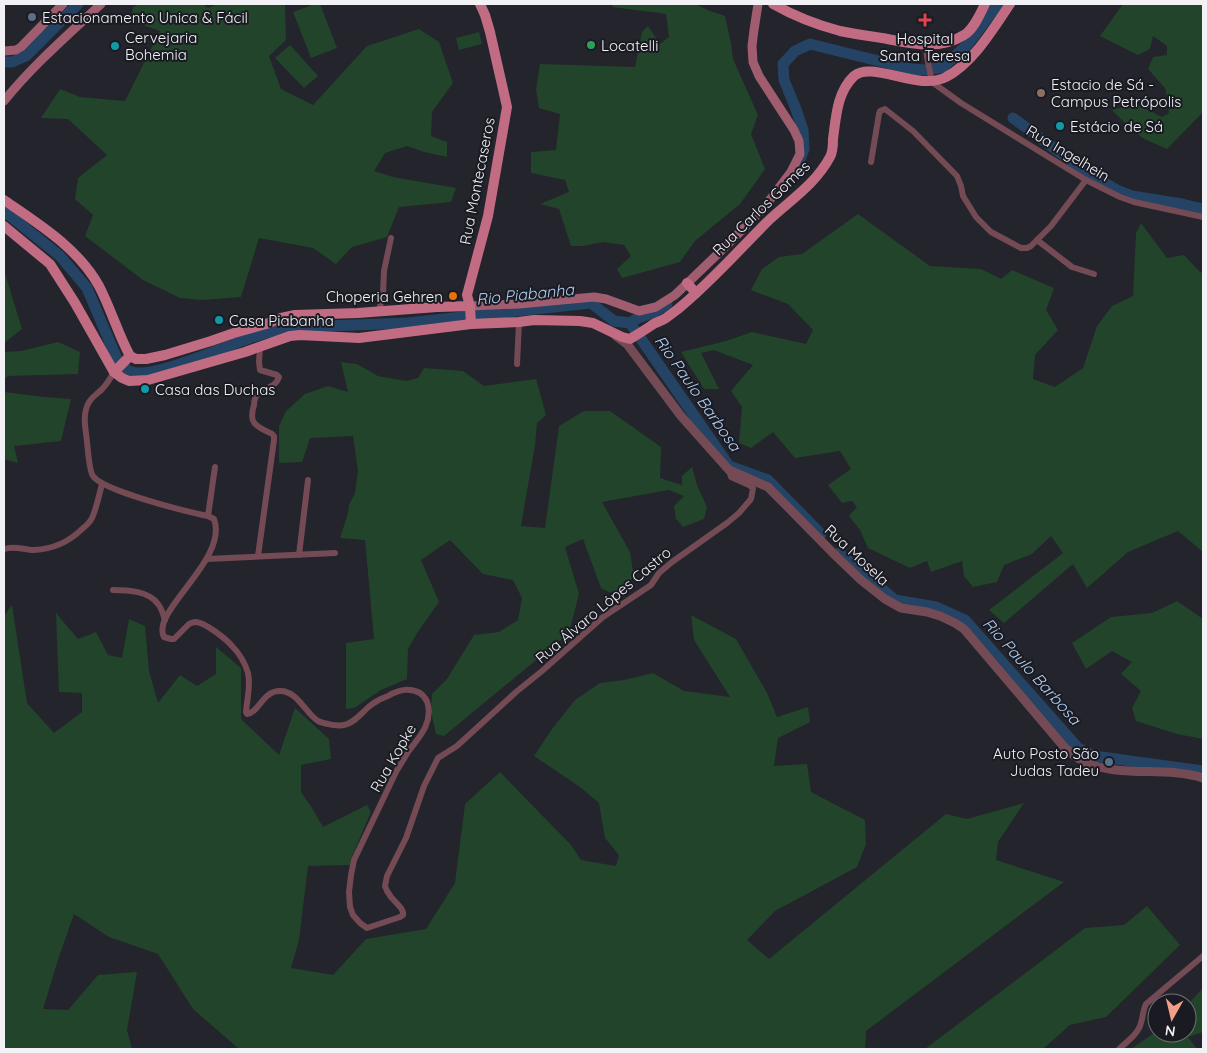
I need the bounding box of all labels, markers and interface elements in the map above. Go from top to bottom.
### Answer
place label: Estacionamento Unica & Fácil [42,8,248,27]
marker: Estacionamento Unica & Fácil [26,11,38,23]
marker: Hospital Santa Teresa [918,13,932,27]
place label: Cervejaria Bohemia [125,28,197,64]
place label: Hospital Santa Teresa [880,29,970,65]
place label: Locatelli [601,36,659,55]
marker: Locatelli [585,39,597,51]
marker: Cervejaria Bohemia [109,40,121,52]
place label: Estacio de Sá - Campus Petrópolis [1051,75,1181,111]
marker: Estacio de Sá - Campus Petrópolis [1035,87,1047,99]
street label: Rua Montecaseros [455,116,499,246]
place label: Estácio de Sá [1070,117,1163,136]
marker: Estácio de Sá [1054,120,1066,132]
street label: Rua Ingelhein [1023,121,1113,185]
street label: Rua Carlos Gomes [708,157,814,259]
water label: Rio Piabanha [475,279,576,309]
place label: Choperia Gehren [326,287,443,306]
marker: Choperia Gehren [447,290,459,302]
place label: Casa Piabanha [229,311,334,330]
marker: Casa Piabanha [213,314,225,326]
water label: Rio Paulo Barbosa [651,331,746,456]
place label: Casa das Duchas [155,380,275,399]
marker: Casa das Duchas [139,383,151,395]
street label: Rua Mosela [821,520,893,590]
street label: Rua Álvaro Lópes Castro [531,543,675,667]
water label: Rio Paulo Barbosa [979,613,1086,729]
street label: Rua Kopke [366,720,420,796]
place label: Auto Posto São Judas Tadeu [993,744,1099,780]
marker: Auto Posto São Judas Tadeu [1103,756,1115,768]
north arrow [1147,993,1197,1043]
text: N [1164,1021,1177,1041]

